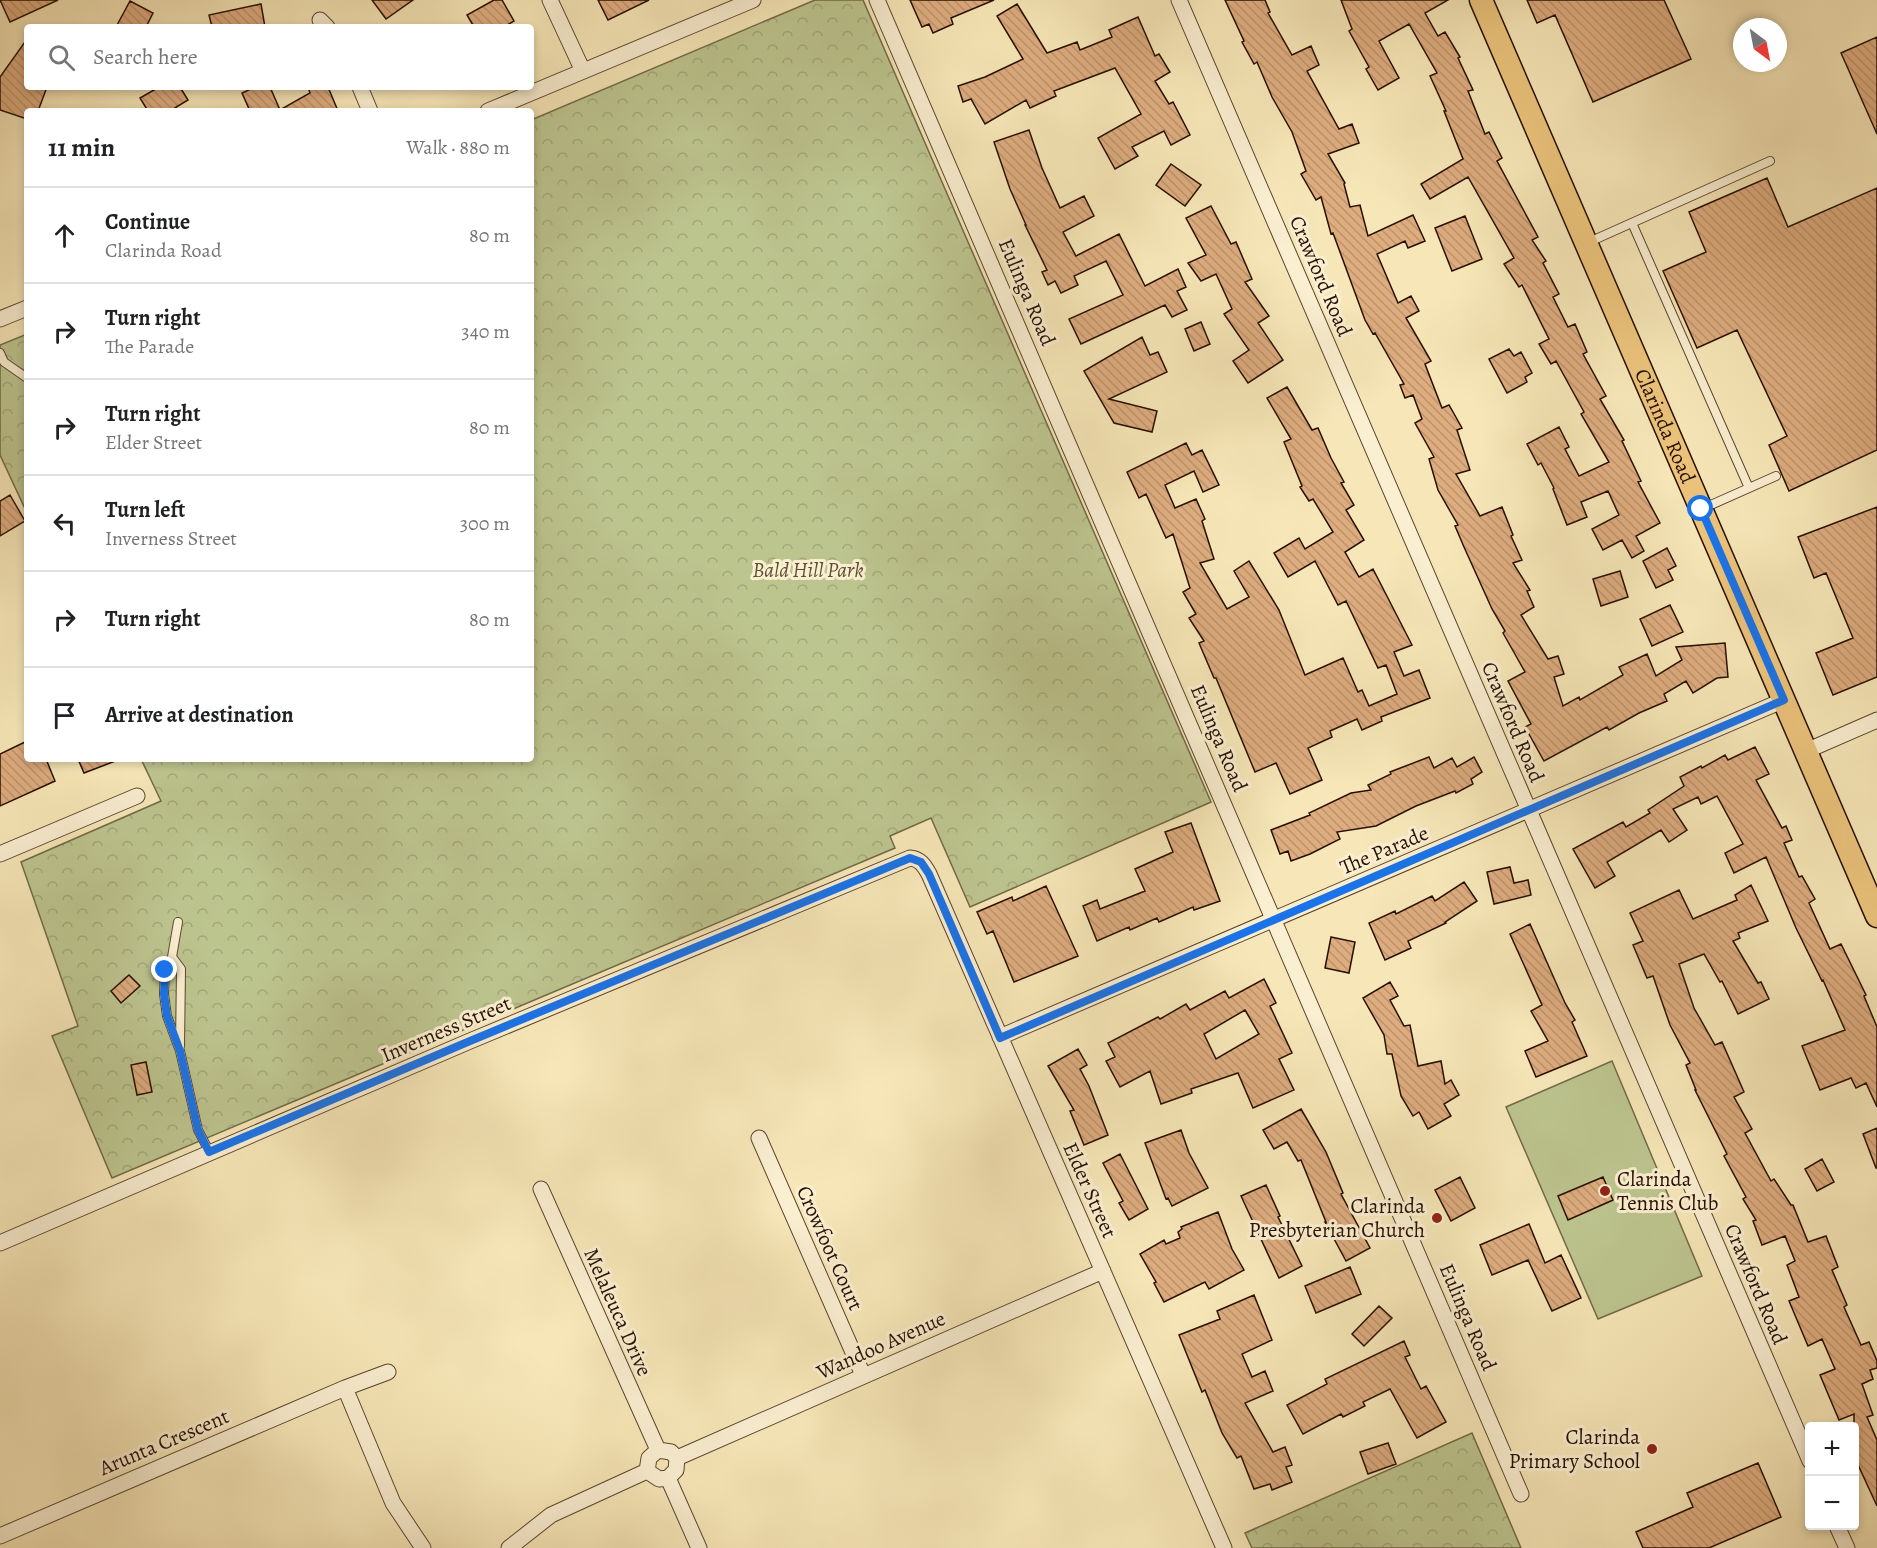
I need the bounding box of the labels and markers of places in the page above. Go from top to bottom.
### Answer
place label: Clarinda Tennis Club [1617,1165,1718,1217]
marker: Clarinda Tennis Club [1598,1184,1612,1198]
place label: Clarinda Presbyterian Church [1249,1192,1425,1244]
marker: Clarinda Presbyterian Church [1430,1211,1444,1225]
place label: Clarinda Primary School [1509,1423,1640,1475]
marker: Clarinda Primary School [1645,1442,1659,1456]

